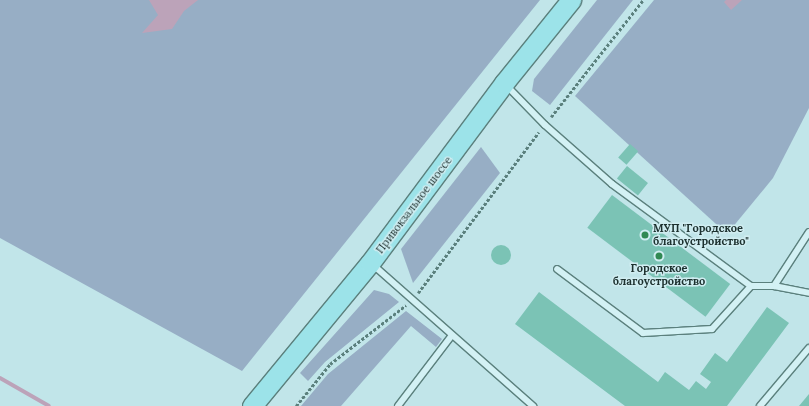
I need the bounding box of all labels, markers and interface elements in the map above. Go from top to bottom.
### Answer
street label: Привокзальное шоссе [373,154,455,256]
place label: МУП "Городское благоустройство" [653,222,749,248]
marker: МУП "Городское благоустройство" [640,230,650,240]
marker: Городское благоустройство [654,251,664,261]
place label: Городское благоустройство [613,262,705,288]

